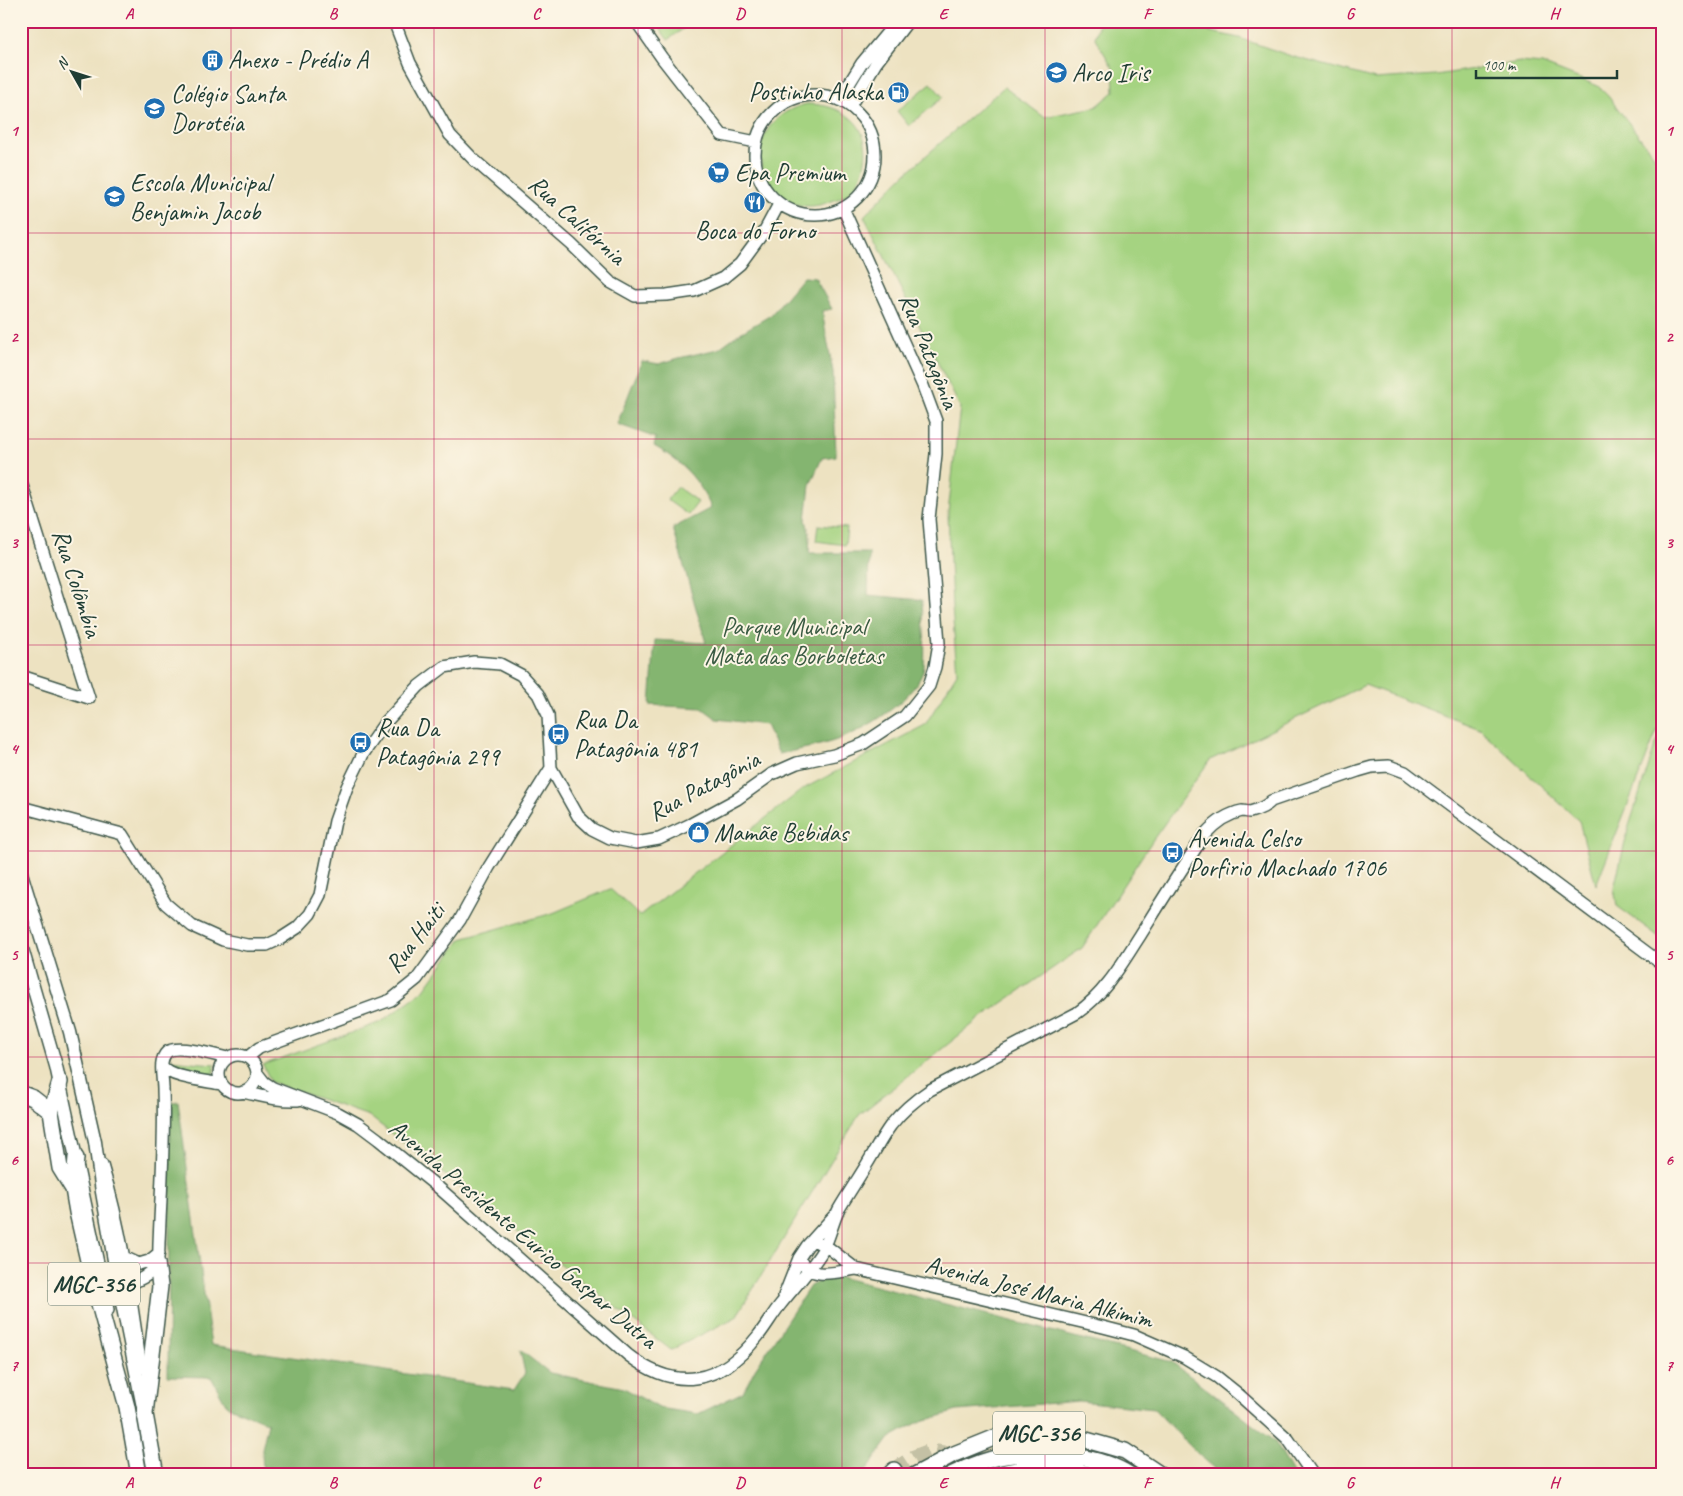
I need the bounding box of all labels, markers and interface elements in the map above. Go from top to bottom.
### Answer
text: A [125,4,135,24]
text: B [329,4,339,24]
text: C [532,4,542,24]
text: D [735,4,746,24]
text: E [939,4,950,24]
text: F [1143,4,1154,24]
text: G [1346,4,1356,24]
text: H [1549,4,1561,24]
place label: Anexo - Prédio A [228,44,369,76]
north arrow [48,48,98,98]
building icon: Anexo - Prédio A [200,48,224,72]
scale bar [1476,48,1617,80]
text: N [53,54,73,73]
text: 100 m [1483,56,1517,75]
place label: Arco Iris [1072,57,1152,89]
school or university icon: Arco Iris [1044,61,1068,85]
place label: Postinho Alaska [749,76,885,108]
place label: Colégio Santa Dorotéia [171,78,288,139]
fuel station icon: Postinho Alaska [887,80,911,104]
school or university icon: Colégio Santa Dorotéia [143,96,167,120]
text: 1 [10,121,19,141]
text: 1 [1665,121,1674,141]
place label: Epa Premium [735,157,847,189]
supermarket icon: Epa Premium [707,161,731,185]
place label: Escola Municipal Benjamin Jacob [130,167,275,228]
street label: Rua Califórnia [522,168,634,273]
school or university icon: Escola Municipal Benjamin Jacob [102,185,126,209]
restaurant icon: Boca do Forno [743,190,767,214]
place label: Boca do Forno [695,215,818,247]
street label: Rua Patagônia [891,289,967,415]
text: 2 [10,327,19,347]
text: 2 [1665,327,1674,347]
street label: Rua Colômbia [45,525,110,643]
text: 3 [10,533,19,553]
text: 3 [1665,533,1674,553]
park label: Parque Municipal Mata das Borboletas [705,611,886,672]
place label: Rua Da Patagônia 481 [574,704,699,765]
place label: Rua Da Patagônia 299 [376,712,501,773]
bus stop icon: Rua Da Patagônia 481 [546,722,570,746]
bus stop icon: Rua Da Patagônia 299 [348,730,372,754]
text: 4 [10,739,19,759]
text: 4 [1665,739,1674,759]
street label: Rua Patagônia [643,742,767,829]
place label: Mamãe Bebidas [714,817,850,849]
shop icon: Mamãe Bebidas [686,821,710,845]
place label: Avenida Celso Porfirio Machado 1706 [1188,823,1387,884]
bus stop icon: Avenida Celso Porfirio Machado 1706 [1160,841,1184,865]
street label: Rua Haiti [378,894,454,979]
text: 5 [11,945,20,965]
text: 5 [1666,945,1675,965]
street label: Avenida Presidente Eurico Gaspar Dutra [382,1112,665,1357]
text: 6 [10,1150,19,1170]
text: 6 [1665,1150,1674,1170]
street label: Avenida José Maria Alkimim [922,1248,1158,1336]
road number: MGC-356 [48,1262,140,1306]
text: 7 [10,1356,19,1376]
text: 7 [1665,1356,1674,1376]
road number: MGC-356 [993,1412,1085,1455]
text: A [125,1473,135,1493]
text: B [329,1473,339,1493]
text: C [532,1473,542,1493]
text: D [735,1473,746,1493]
text: E [939,1473,950,1493]
text: F [1143,1473,1154,1493]
text: G [1346,1473,1356,1493]
text: H [1549,1473,1561,1493]

